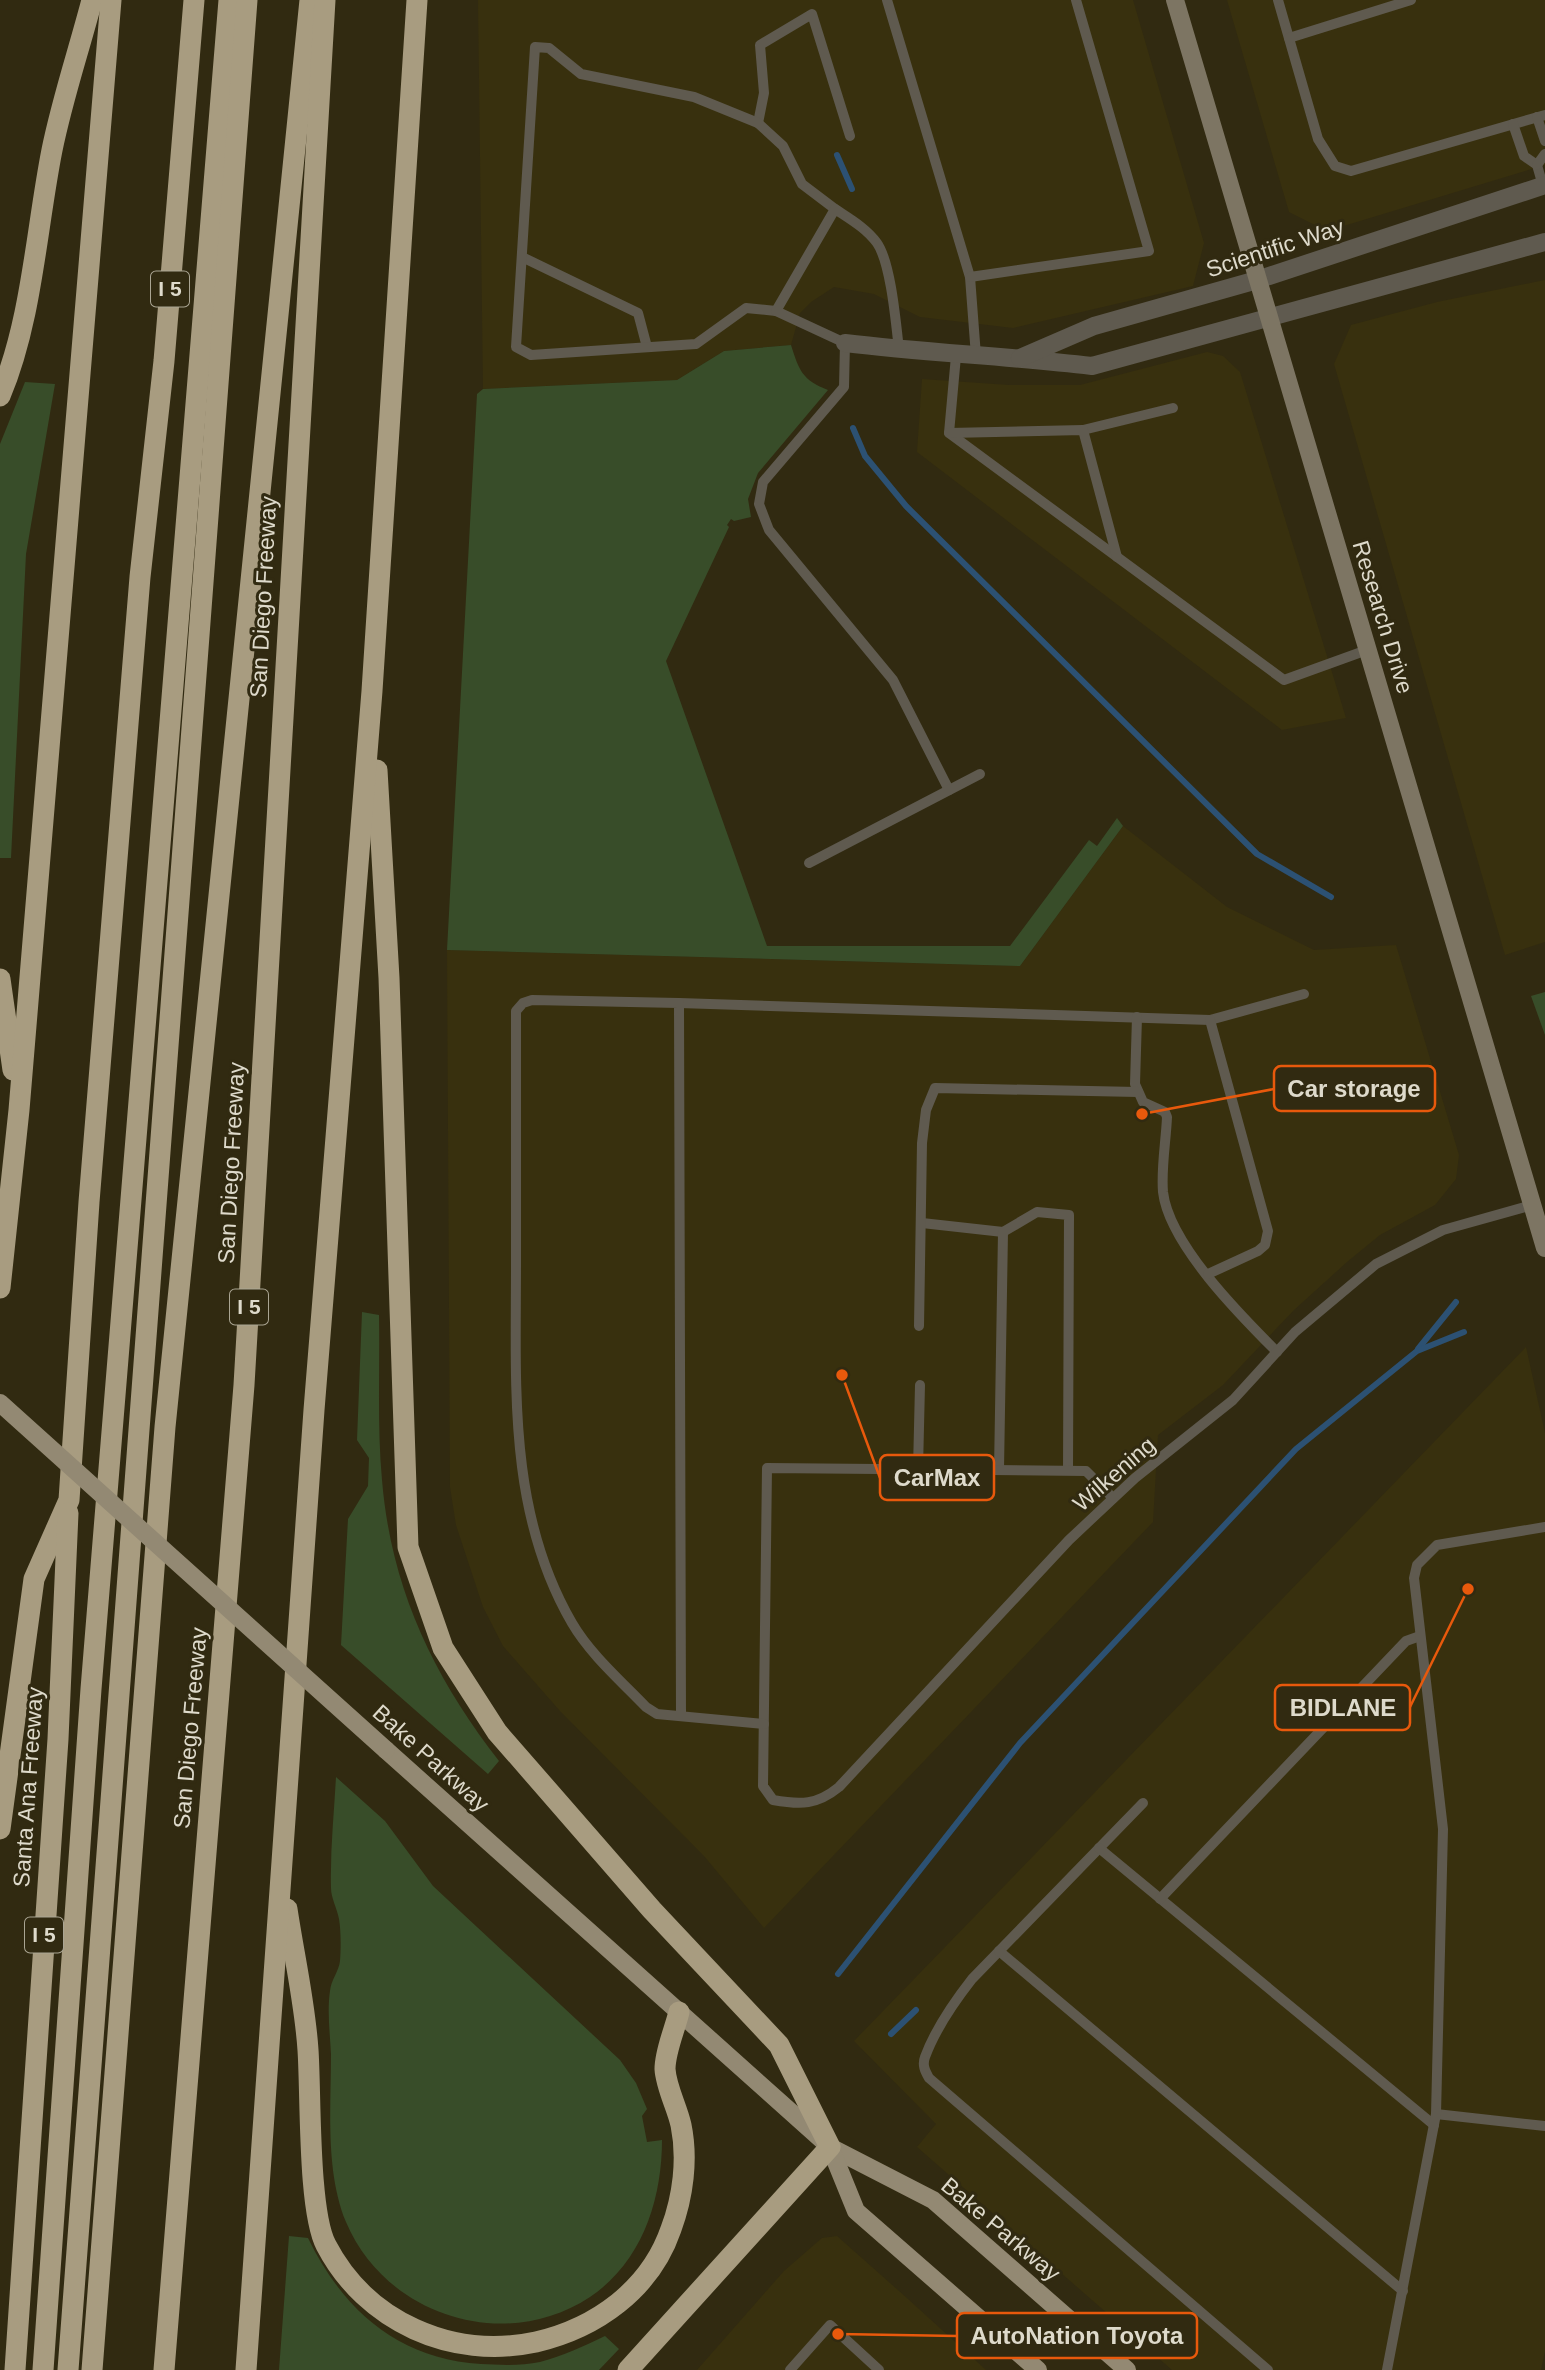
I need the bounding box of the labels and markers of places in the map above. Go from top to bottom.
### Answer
callout: Car storage [1274,1066,1435,1111]
callout: CarMax [880,1455,994,1500]
callout: BIDLANE [1275,1685,1410,1730]
callout: AutoNation Toyota [957,2313,1197,2358]

